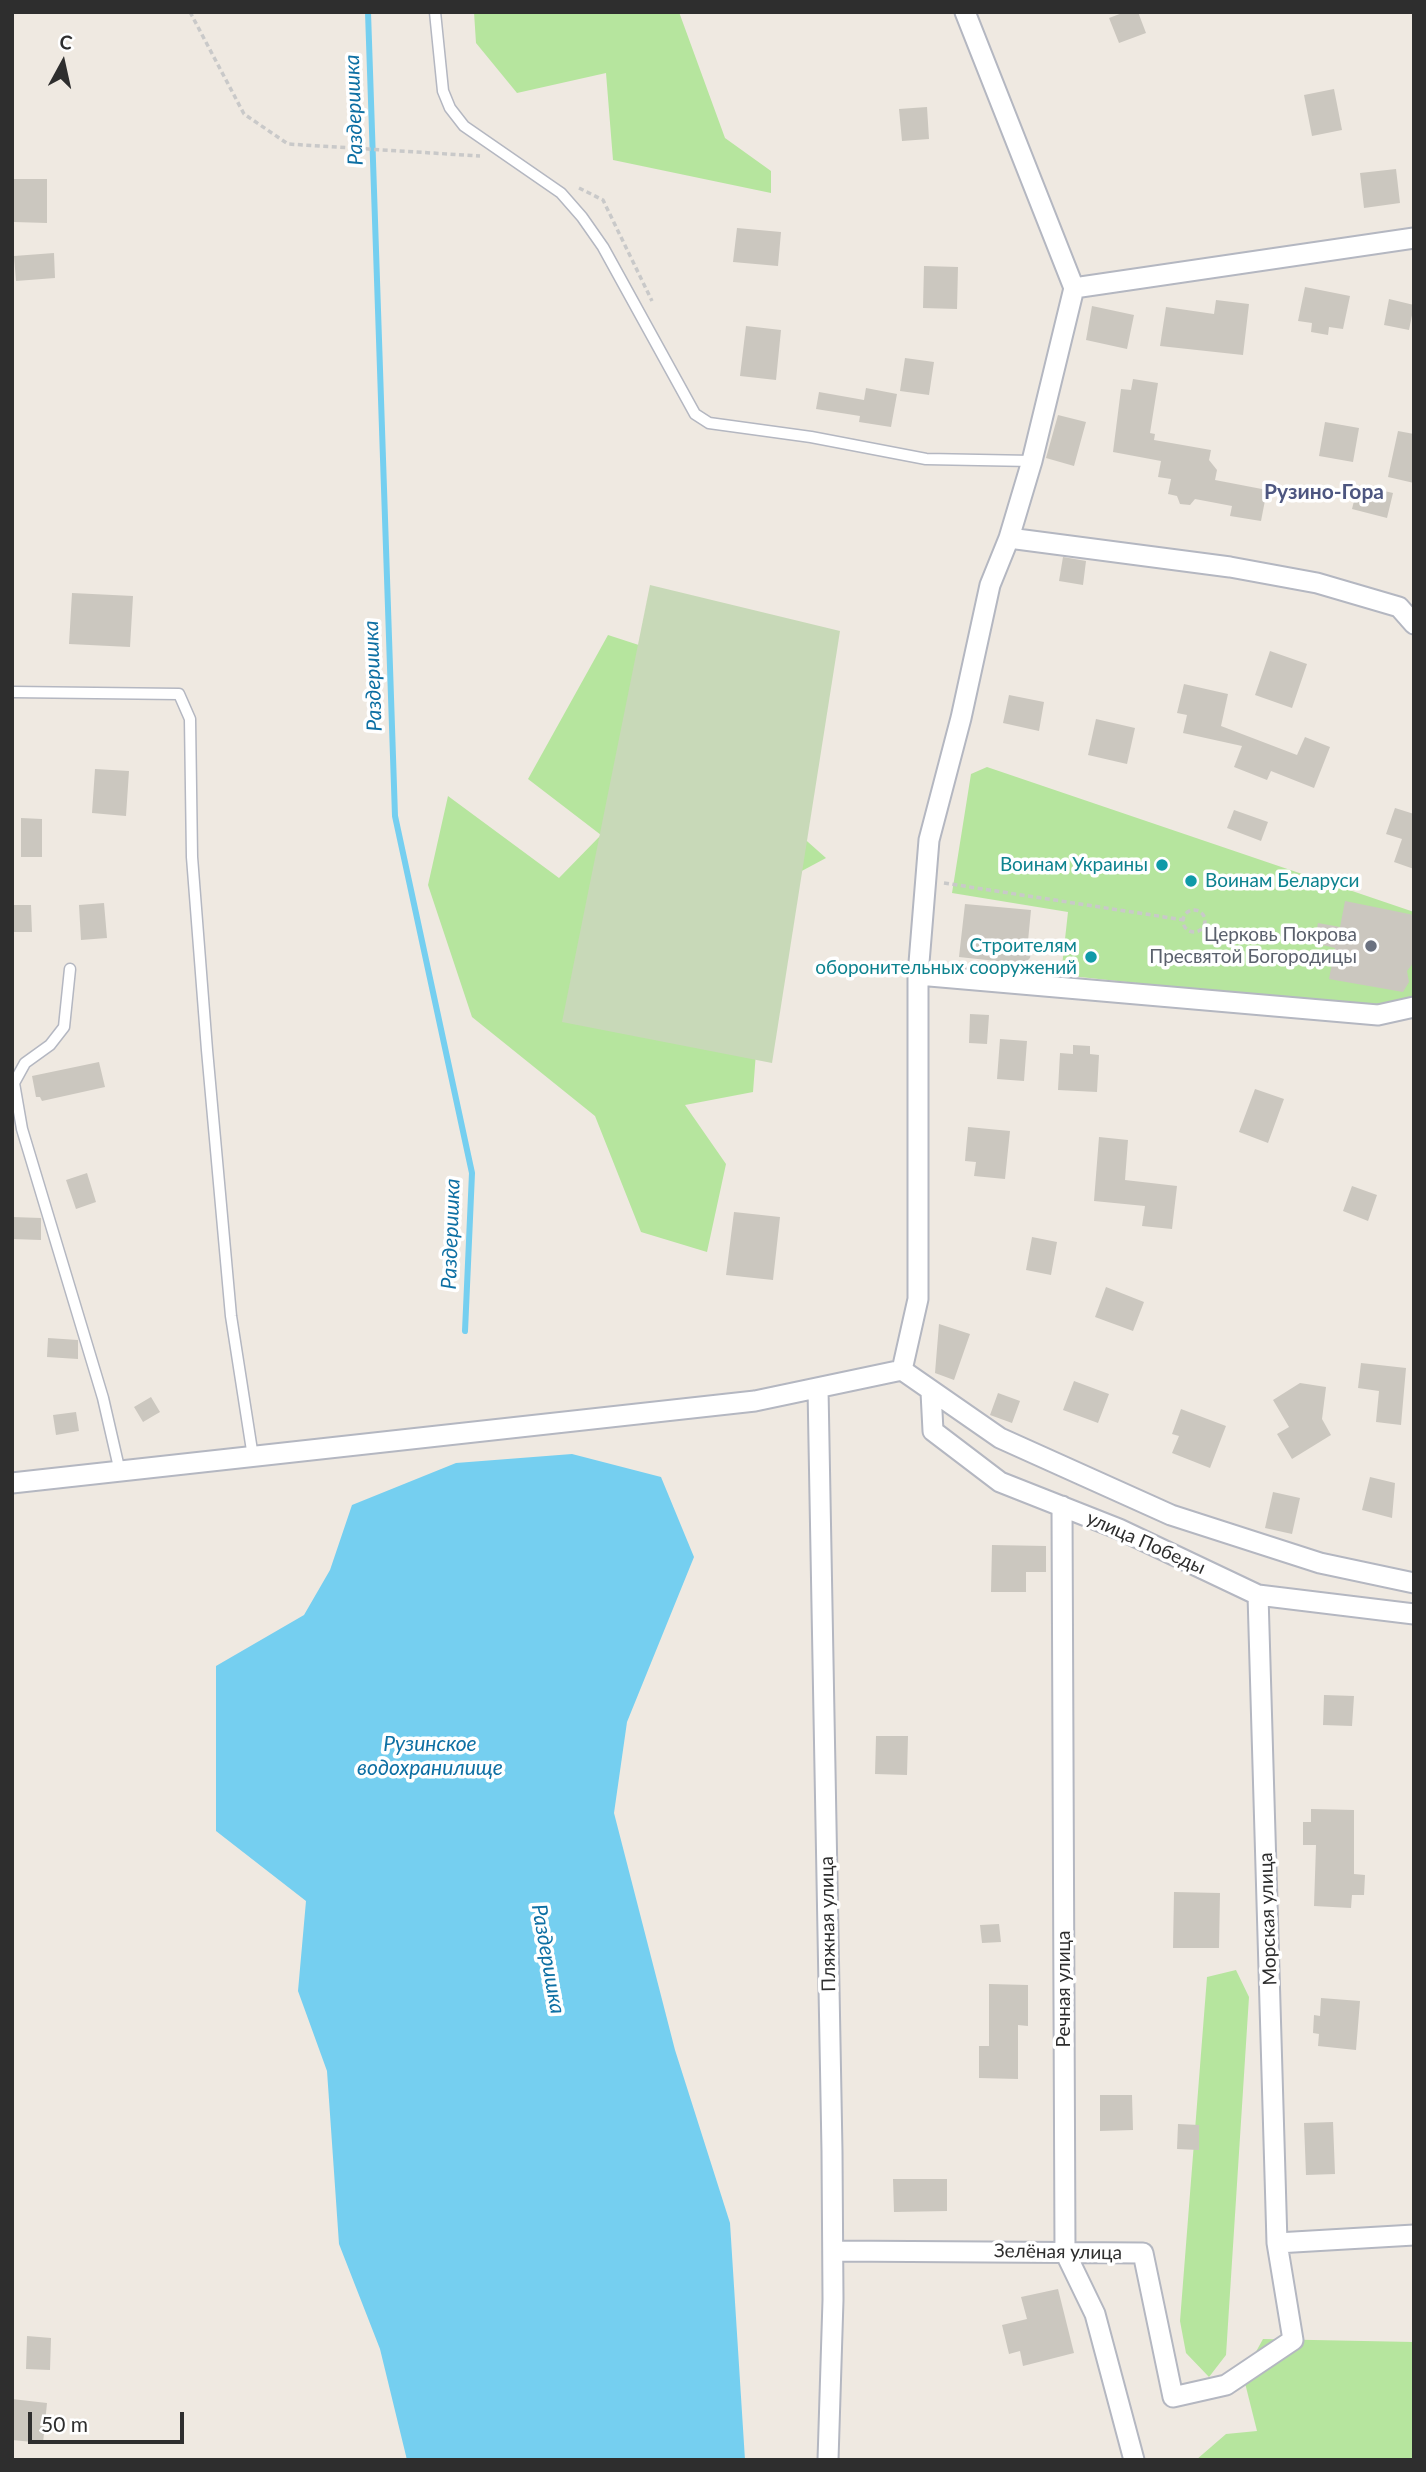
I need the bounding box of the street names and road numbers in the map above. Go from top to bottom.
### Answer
street label: улица Победы [1083,1507,1209,1579]
street label: Морская улица [1254,1852,1282,1986]
street label: Пляжная улица [815,1856,841,1992]
street label: Речная улица [1053,1931,1075,2047]
street label: Зелёная улица [994,2239,1122,2265]

